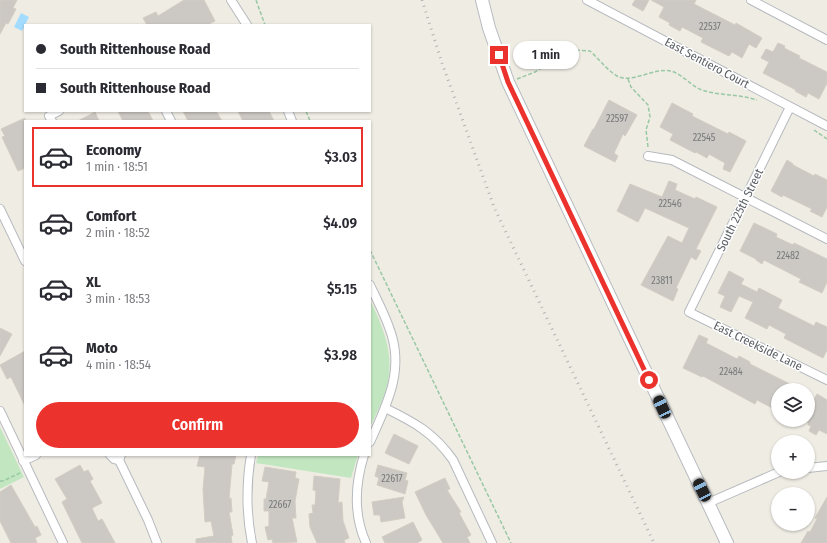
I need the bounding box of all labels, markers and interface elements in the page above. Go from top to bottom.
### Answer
house number: 22537 [699,21,721,33]
street label: East Sentiero Court [662,35,752,91]
text: South Rittenhouse Road [60,40,211,58]
callout: 1 min [513,41,579,69]
route end [490,46,508,64]
text: 1 min [532,47,560,62]
text: South Rittenhouse Road [60,79,211,97]
house number: 22597 [606,113,628,125]
house number: 22545 [693,132,716,144]
icon: car [38,139,74,175]
text: Economy [86,141,141,159]
text: $3.03 [324,148,357,166]
text: 1 min · 18:51 [86,159,148,174]
street label: South 225th Street [714,166,766,254]
house number: 22546 [658,198,682,210]
icon: car [38,205,74,241]
text: Comfort [86,207,137,225]
text: $4.09 [323,214,357,232]
text: 2 min · 18:52 [86,225,150,240]
house number: 22482 [777,250,800,262]
icon: car [38,271,74,307]
text: XL [86,273,101,291]
house number: 23811 [651,275,673,287]
text: $5.15 [327,280,357,298]
text: 3 min · 18:53 [86,291,150,306]
street label: East Creekside Lane [711,318,805,374]
icon: car [38,337,74,373]
text: Moto [86,339,118,357]
text: $3.98 [324,346,357,364]
text: 4 min · 18:54 [86,357,151,372]
house number: 22484 [719,366,743,378]
route start [640,371,658,389]
map controls [771,383,815,531]
button: layers [771,383,815,427]
car [651,394,673,420]
button: Confirm [36,402,359,448]
button: + [771,435,815,479]
house number: 22617 [381,473,403,485]
car [691,477,713,503]
button: − [771,487,815,531]
house number: 22667 [269,499,291,511]

